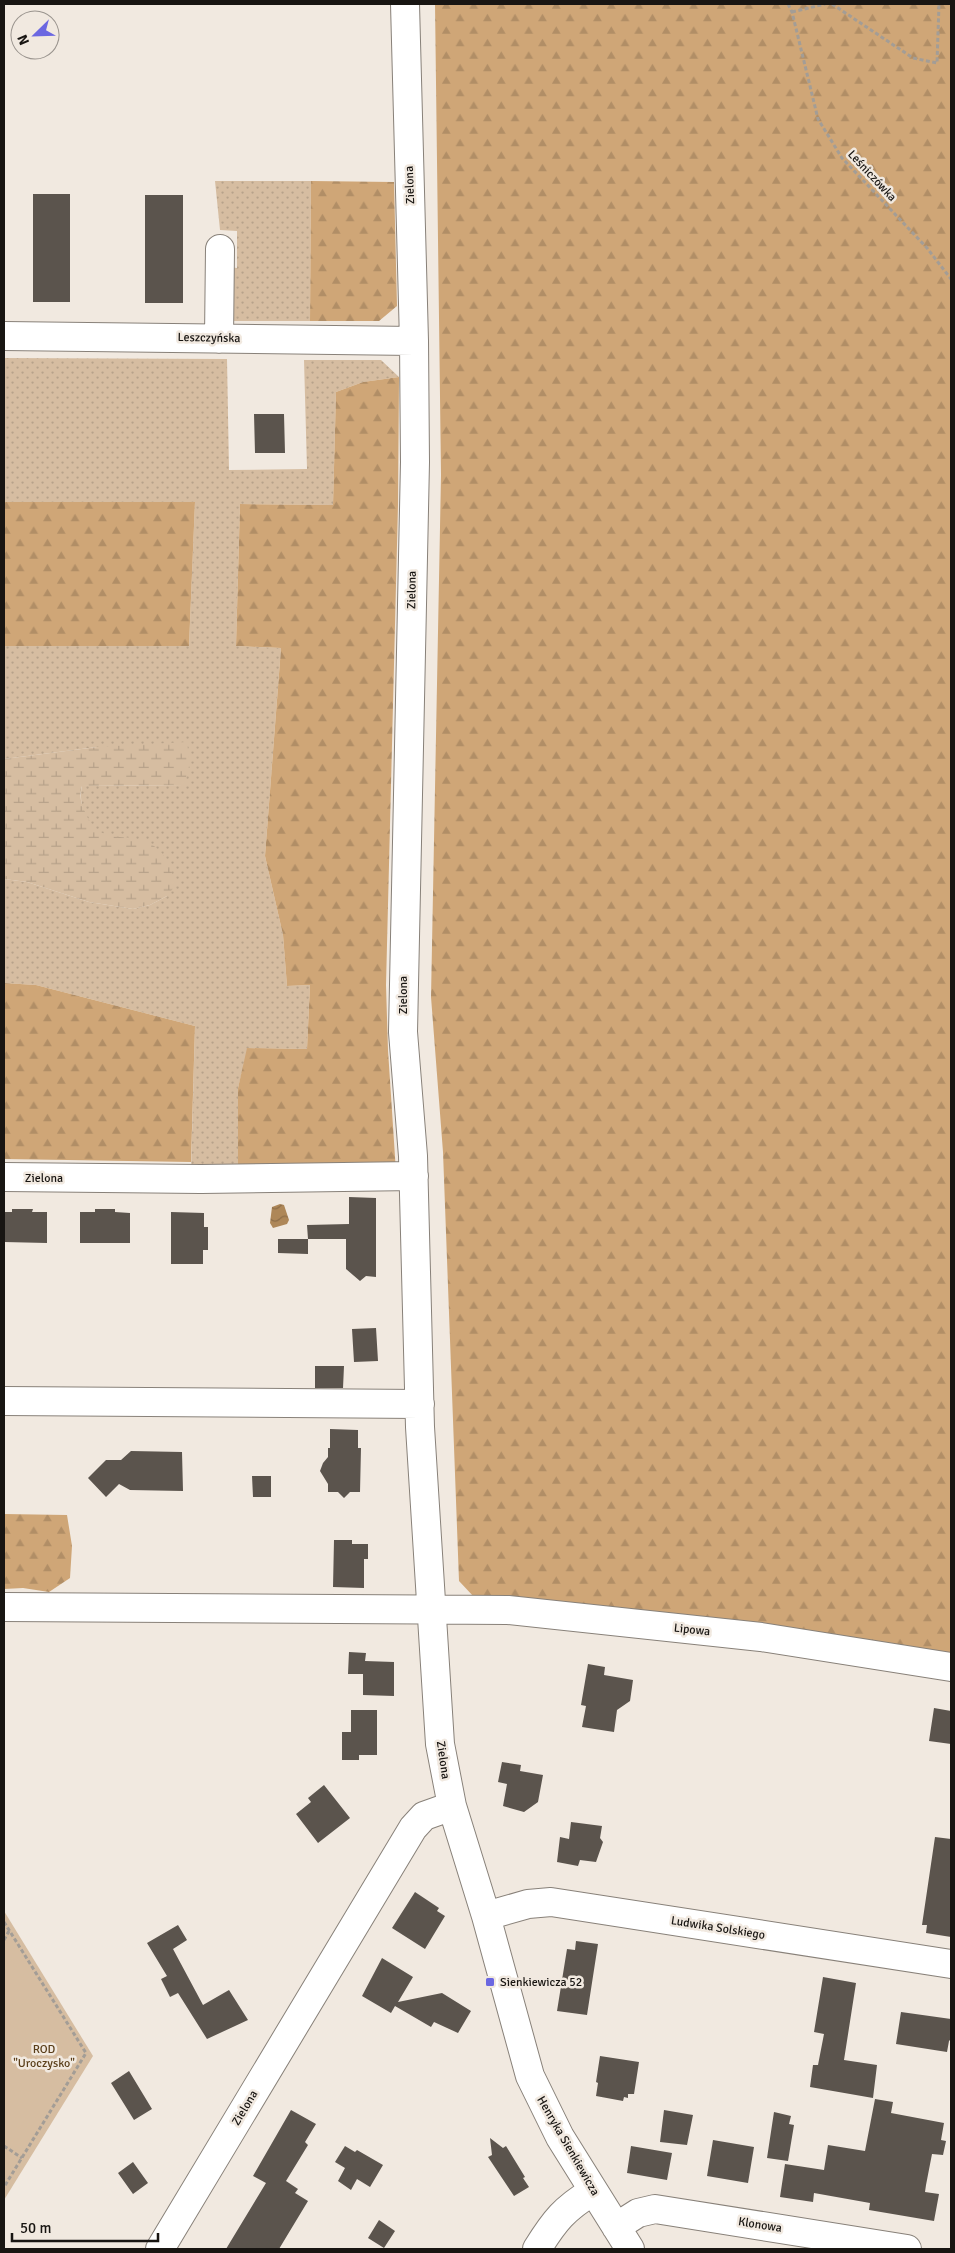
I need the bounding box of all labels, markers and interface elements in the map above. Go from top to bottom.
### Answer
north arrow [10,10,60,60]
text: N [14,32,33,48]
street label: Leśniczówka [844,147,900,205]
street label: Zielona [402,166,418,204]
street label: Leszczyńska [177,330,241,346]
street label: Zielona [404,571,420,609]
street label: Zielona [396,976,411,1014]
street label: Zielona [25,1171,63,1186]
street label: Lipowa [673,1621,711,1639]
street label: Zielona [433,1740,453,1780]
street label: Ludwika Solskiego [670,1913,766,1943]
place label: Sienkiewicza 52 [500,1975,582,1990]
marker: Sienkiewicza 52 [484,1976,496,1988]
park label: ROD "Uroczysko" [13,2042,75,2071]
street label: Zielona [229,2088,261,2128]
street label: Henryka Sienkiewicza [533,2094,603,2198]
scale bar [12,2210,159,2242]
street label: Klonowa [737,2214,783,2236]
text: 50 m [20,2219,51,2237]

